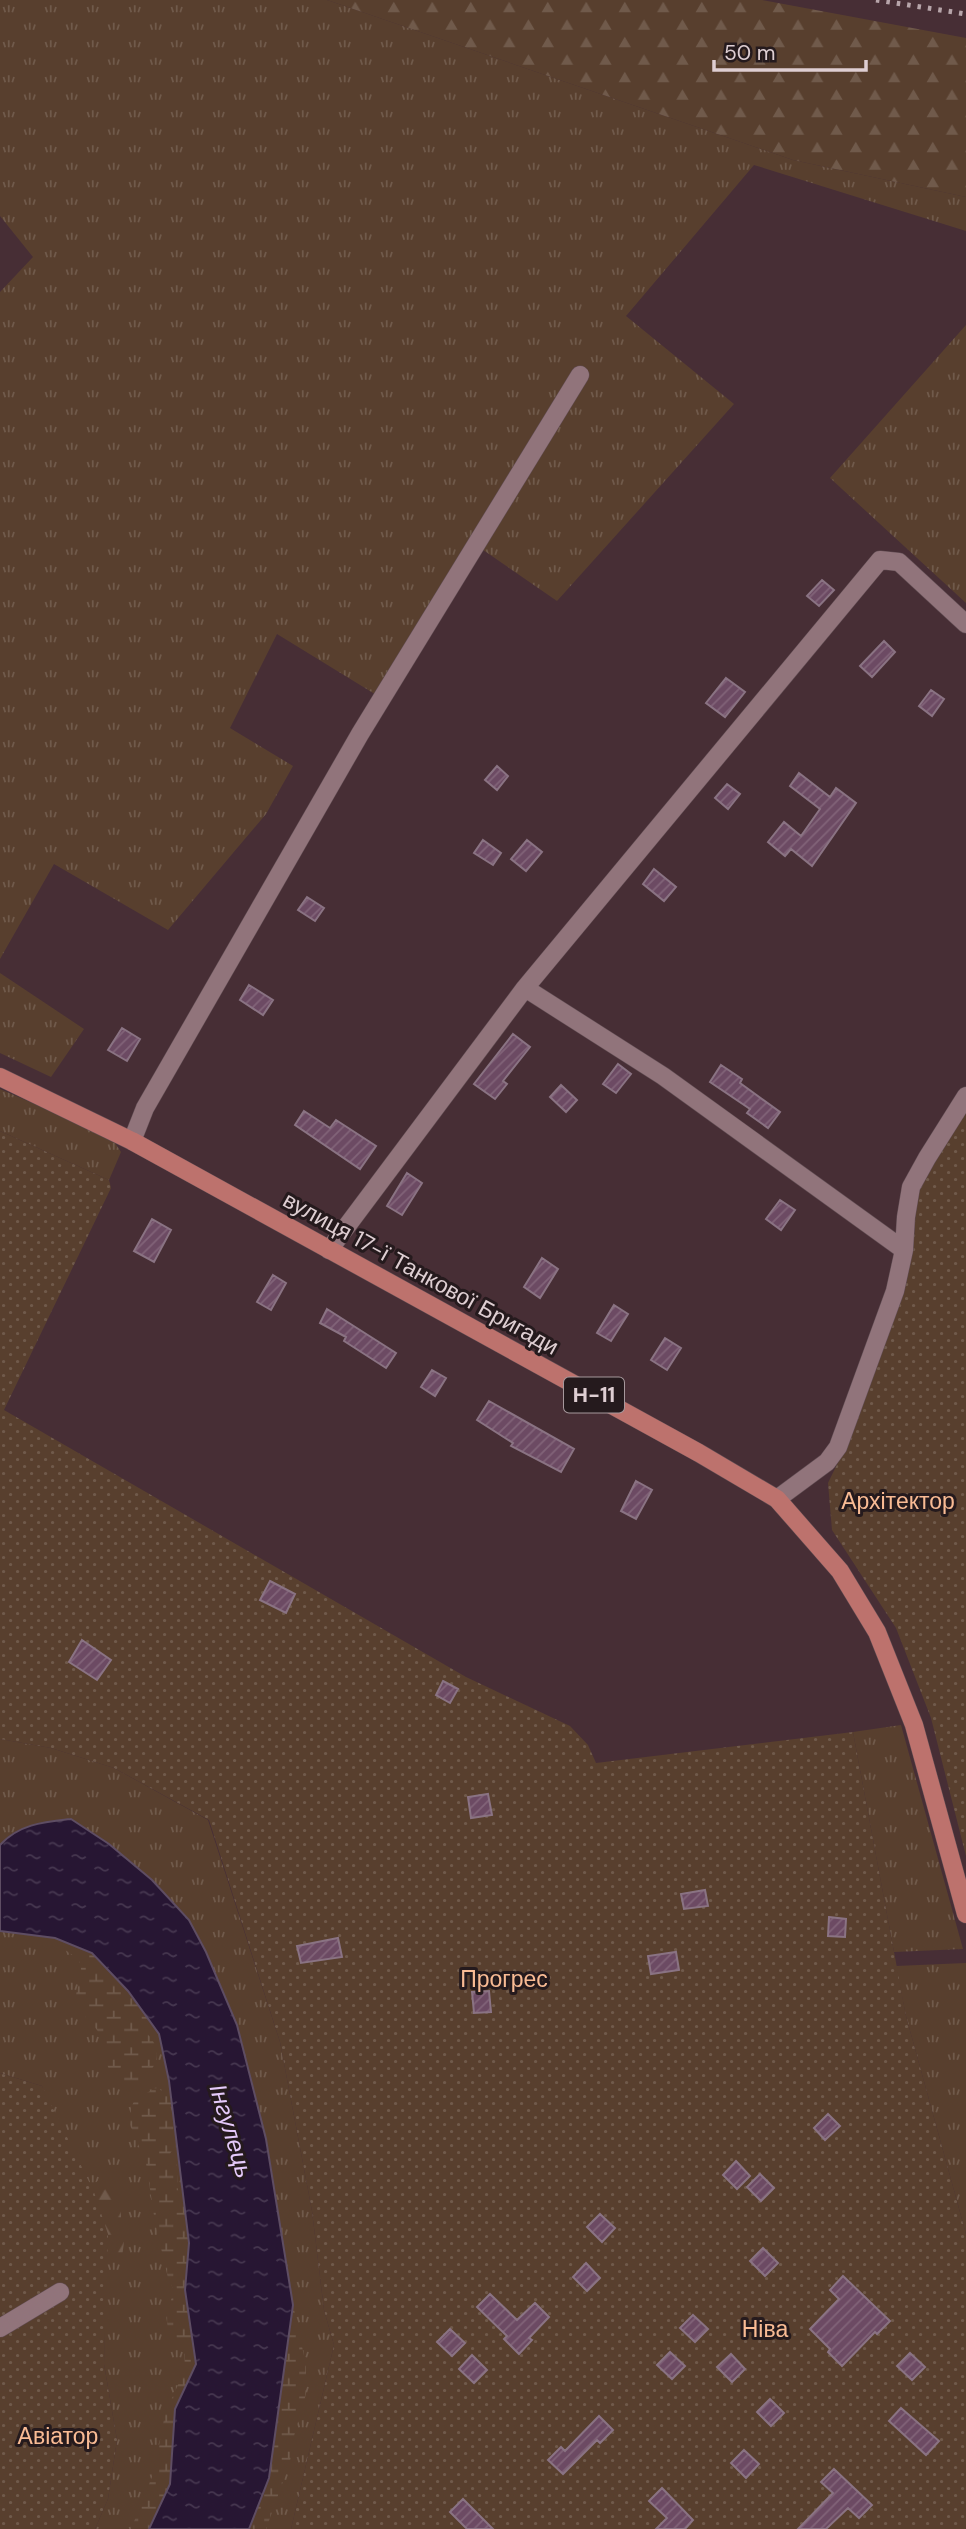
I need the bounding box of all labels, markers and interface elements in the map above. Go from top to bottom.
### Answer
scale bar [714,28,866,72]
text: 50 m [724,39,775,67]
street label: вулиця 17-ї Танкової Бригади [278,1185,564,1361]
road number: Н-11 [564,1378,624,1412]
park label: Архітектор [841,1486,955,1516]
park label: Прогрес [460,1964,548,1994]
water label: Інгулець [203,2080,260,2182]
park label: Ніва [742,2314,788,2344]
park label: Авіатор [18,2421,98,2451]

